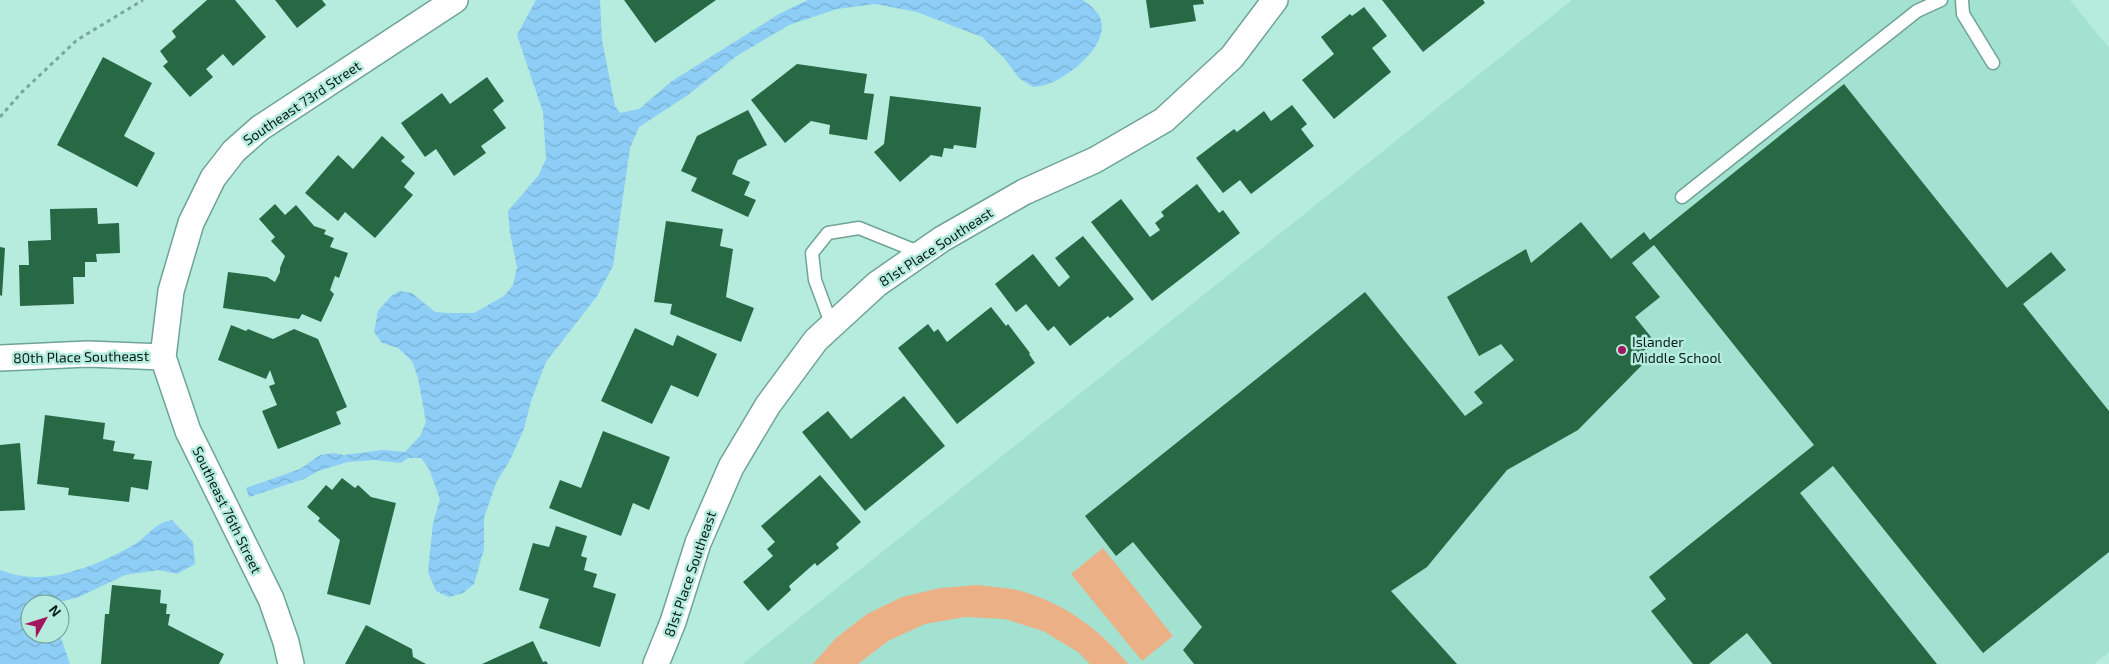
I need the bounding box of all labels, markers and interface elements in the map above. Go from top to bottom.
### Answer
street label: Southeast 73rd Street [240,57,364,148]
street label: 81st Place Southeast [876,203,996,290]
place label: Islander Middle School [1632,333,1722,366]
marker: Islander Middle School [1616,344,1628,356]
street label: 80th Place Southeast [13,347,149,366]
street label: Southeast 76th Street [189,444,265,576]
street label: 81st Place Southeast [660,509,719,639]
north arrow [20,594,70,644]
text: N [46,601,65,620]

